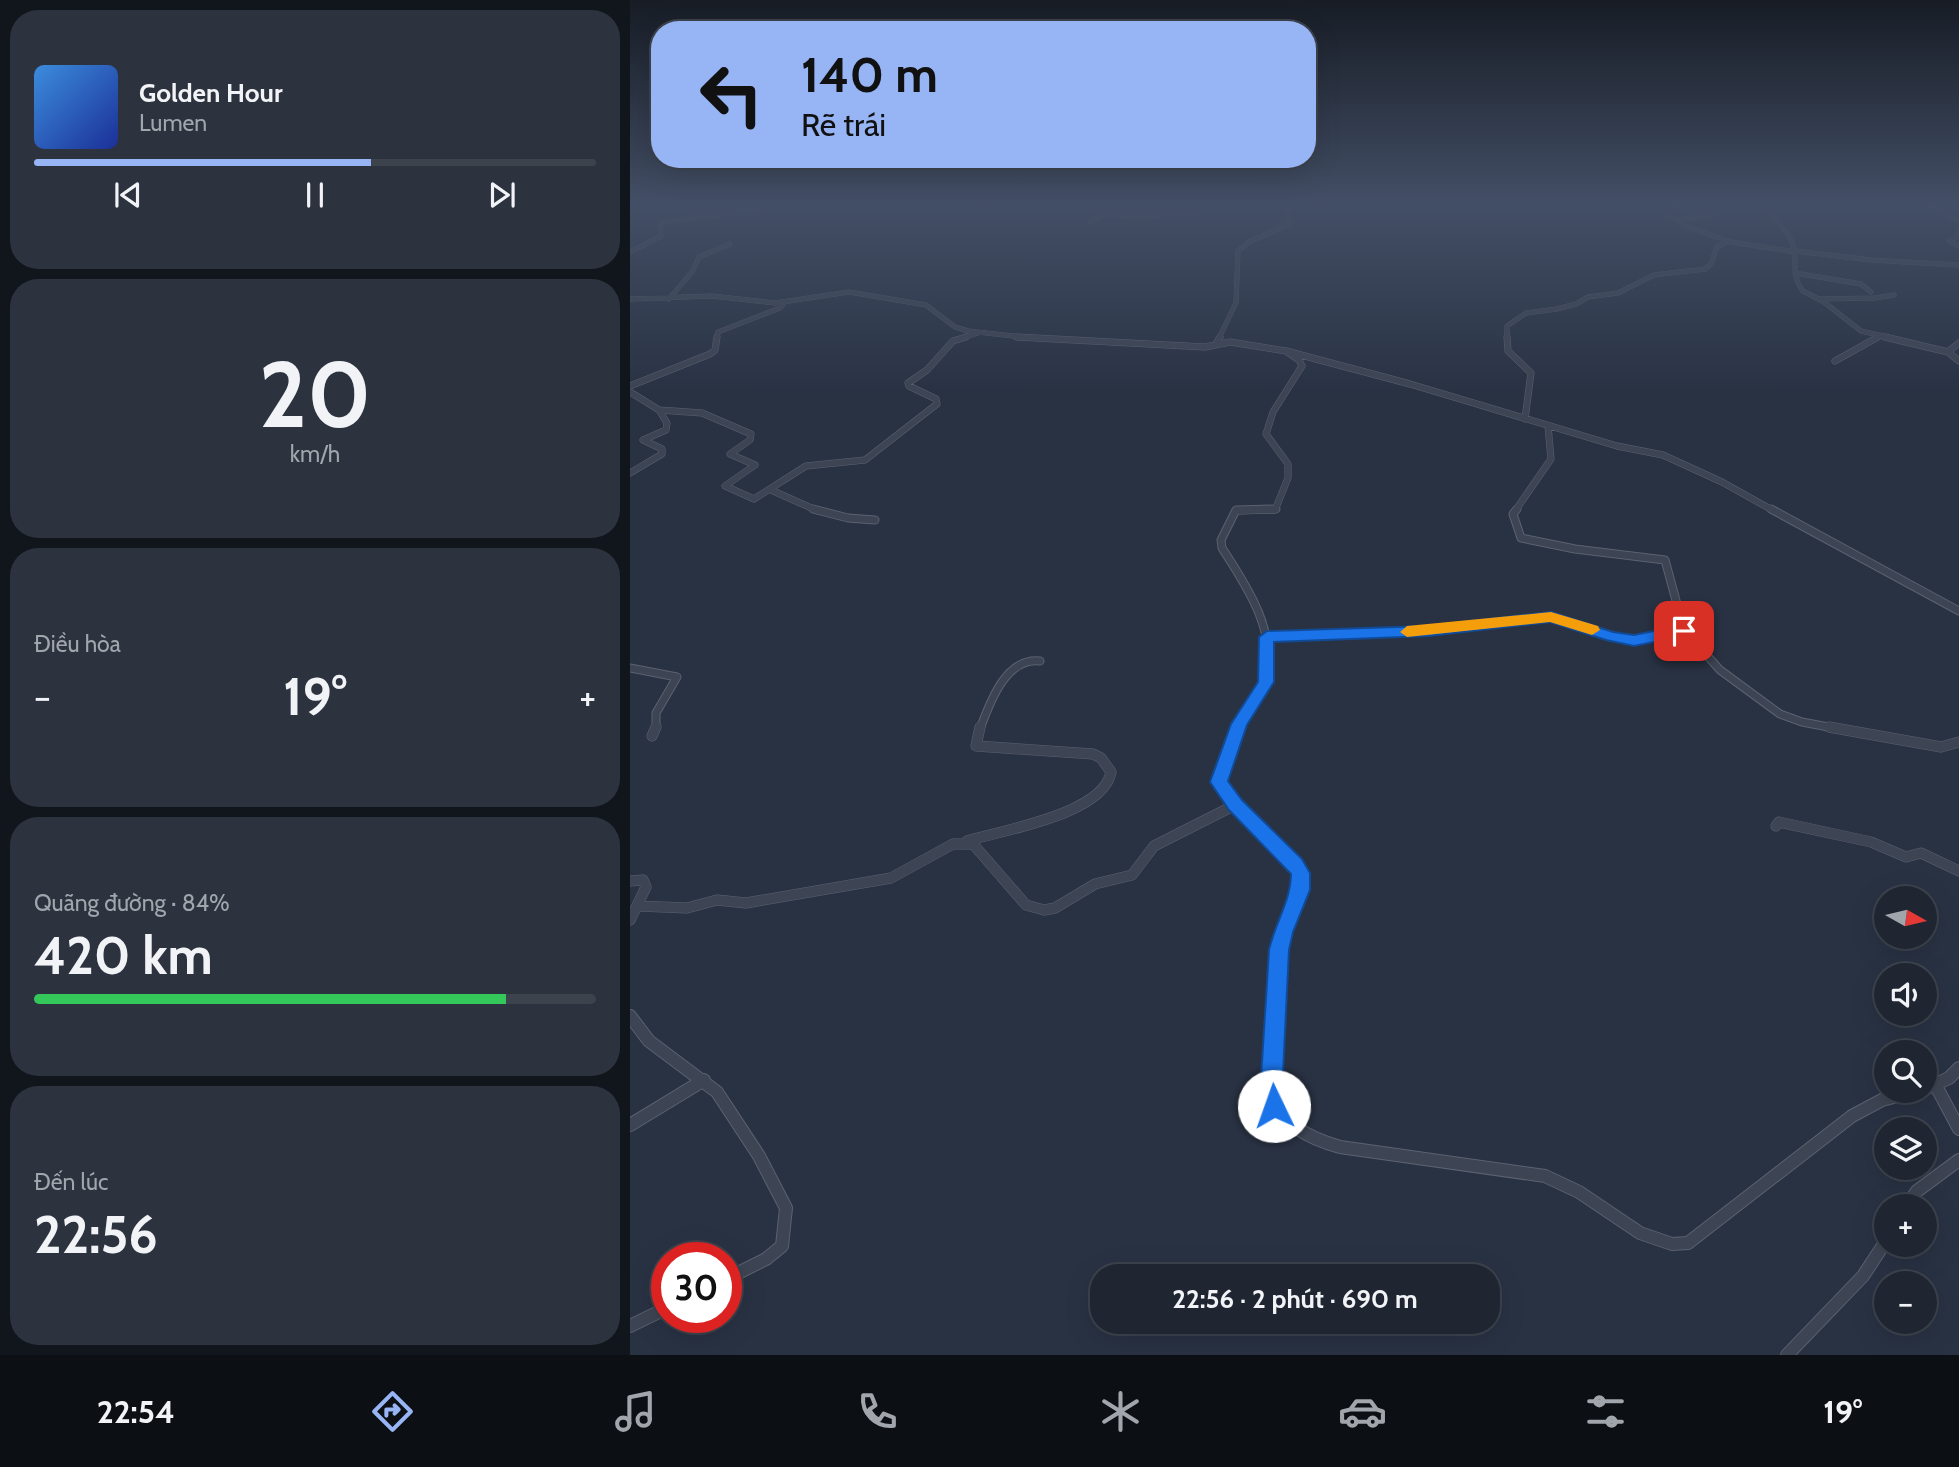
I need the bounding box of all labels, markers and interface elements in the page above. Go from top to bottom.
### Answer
text: 140 m [801,45,938,104]
icon: left [686,49,777,140]
text: Golden Hour [139,77,282,109]
text: Rẽ trái [801,105,886,144]
text: Lumen [139,109,207,137]
icon: previous [109,176,147,214]
icon: pause [296,176,334,214]
icon: next [483,176,521,214]
text: 20 [259,339,371,450]
text: km/h [290,440,340,468]
pin [1654,601,1714,661]
icon: arrive [1665,612,1703,650]
text: Điều hòa [34,630,121,658]
text: 19° [283,665,347,728]
text: − [34,673,51,720]
text: + [579,673,596,720]
north arrow [1874,886,1937,948]
map controls [1874,886,1937,1334]
text: Quãng đường · 84% [34,889,230,917]
text: 420 km [34,924,213,987]
button: sound [1874,963,1937,1026]
button: search [1874,1040,1937,1103]
position arrow [1237,1069,1311,1143]
button: layers [1874,1117,1937,1180]
text: Đến lúc [34,1168,109,1196]
button: + [1874,1194,1937,1257]
text: 22:56 [34,1203,158,1266]
speed limit sign: 30 [651,1242,742,1333]
button: − [1874,1271,1937,1334]
text: 22:56 · 2 phút · 690 m [1172,1283,1418,1315]
icon: directions [368,1387,417,1436]
icon: music [611,1387,660,1436]
icon: phone [853,1387,902,1436]
icon: climate [1096,1387,1145,1436]
icon: car [1338,1387,1387,1436]
icon: filters [1581,1387,1630,1436]
text: 22:54 [97,1392,175,1431]
text: 19° [1823,1392,1862,1431]

